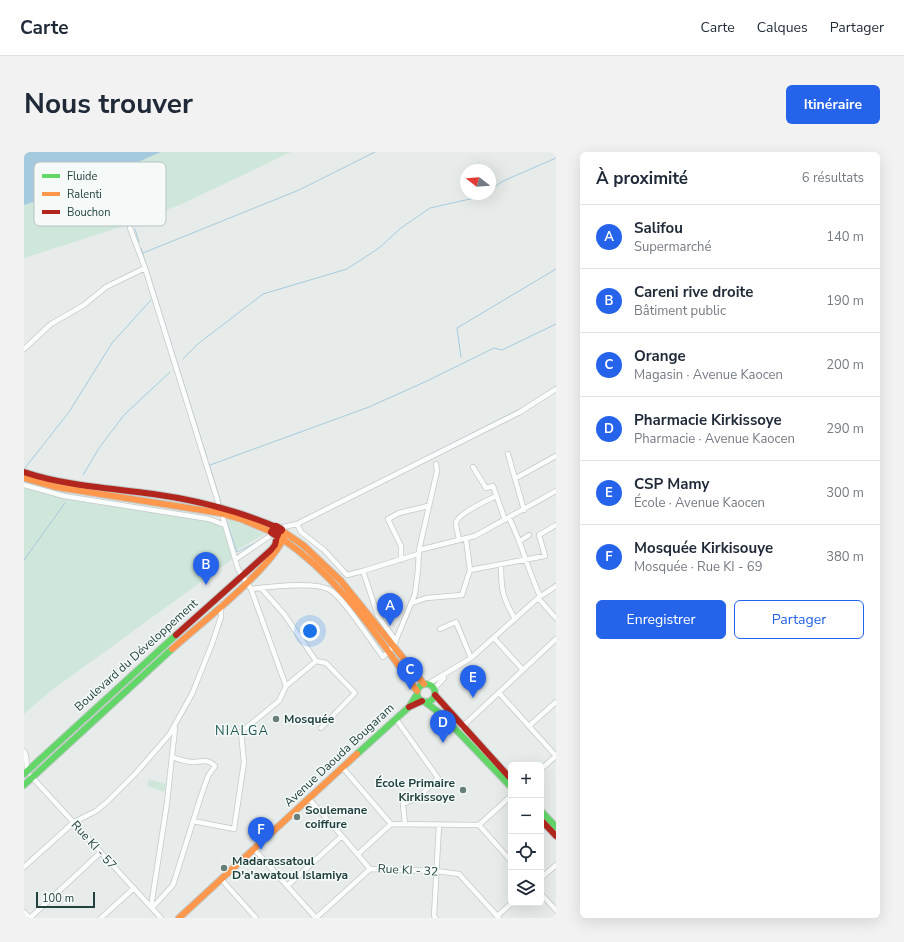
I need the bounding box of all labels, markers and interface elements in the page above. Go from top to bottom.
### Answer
text: Carte [20,15,68,41]
text: Carte [701,18,735,37]
text: Calques [757,18,808,37]
text: Partager [830,18,884,37]
text: Nous trouver [24,85,193,123]
button: Itinéraire [786,85,880,124]
legend [34,162,166,226]
north arrow [460,164,496,200]
text: À proximité [596,167,688,190]
text: Fluide [67,169,97,184]
text: 6 résultats [802,169,864,187]
text: Ralenti [67,187,102,202]
text: Bouchon [67,205,110,220]
text: Salifou [634,218,683,238]
text: A [604,228,614,246]
text: 140 m [826,228,864,246]
text: Supermarché [634,238,711,256]
text: Careni rive droite [634,282,753,302]
text: B [605,292,613,310]
text: 190 m [826,292,864,310]
text: Bâtiment public [634,302,726,320]
text: Orange [634,346,686,366]
text: C [605,356,613,374]
text: 200 m [826,356,864,374]
text: Magasin · Avenue Kaocen [634,366,783,384]
text: Pharmacie Kirkissoye [634,410,782,430]
text: D [604,420,614,438]
text: 290 m [826,420,864,438]
text: Pharmacie · Avenue Kaocen [634,430,795,448]
text: CSP Mamy [634,474,709,494]
text: E [605,484,613,502]
text: 300 m [826,484,864,502]
text: École · Avenue Kaocen [634,494,765,512]
text: Mosquée Kirkisouye [634,538,773,558]
text: F [605,548,613,566]
text: 380 m [826,548,864,566]
pin: B [193,552,219,585]
text: Mosquée · Rue KI - 69 [634,558,762,576]
pin: A [377,593,403,626]
street label: Boulevard du Développement [71,595,202,715]
button: Enregistrer [596,600,726,639]
button: Partager [734,600,864,639]
your location [300,621,320,641]
pin: C [397,657,423,690]
pin: E [460,665,486,698]
street label: Avenue Daouda Bougaram [281,700,397,810]
pin: D [430,710,456,743]
place label: Mosquée [284,711,335,727]
marker: Mosquée [271,714,281,724]
district label: NIALGA [215,722,269,740]
map controls [508,762,544,906]
button: + [508,762,544,798]
place label: École Primaire Kirkissoye [375,775,455,805]
marker: École Primaire Kirkissoye [458,785,468,795]
button: − [508,798,544,834]
place label: Soulemane coiffure [305,802,368,832]
marker: Soulemane coiffure [292,812,302,822]
street label: Rue KI - 57 [68,817,120,873]
pin: F [248,817,274,850]
button: locate [508,834,544,870]
place label: Madarassatoul D'a'awatoul Islamiya [232,853,348,883]
street label: Rue KI - 32 [377,860,439,880]
marker: Madarassatoul D'a'awatoul Islamiya [219,863,229,873]
button: layers [508,870,544,906]
scale bar [36,890,95,909]
text: 100 m [42,891,74,906]

